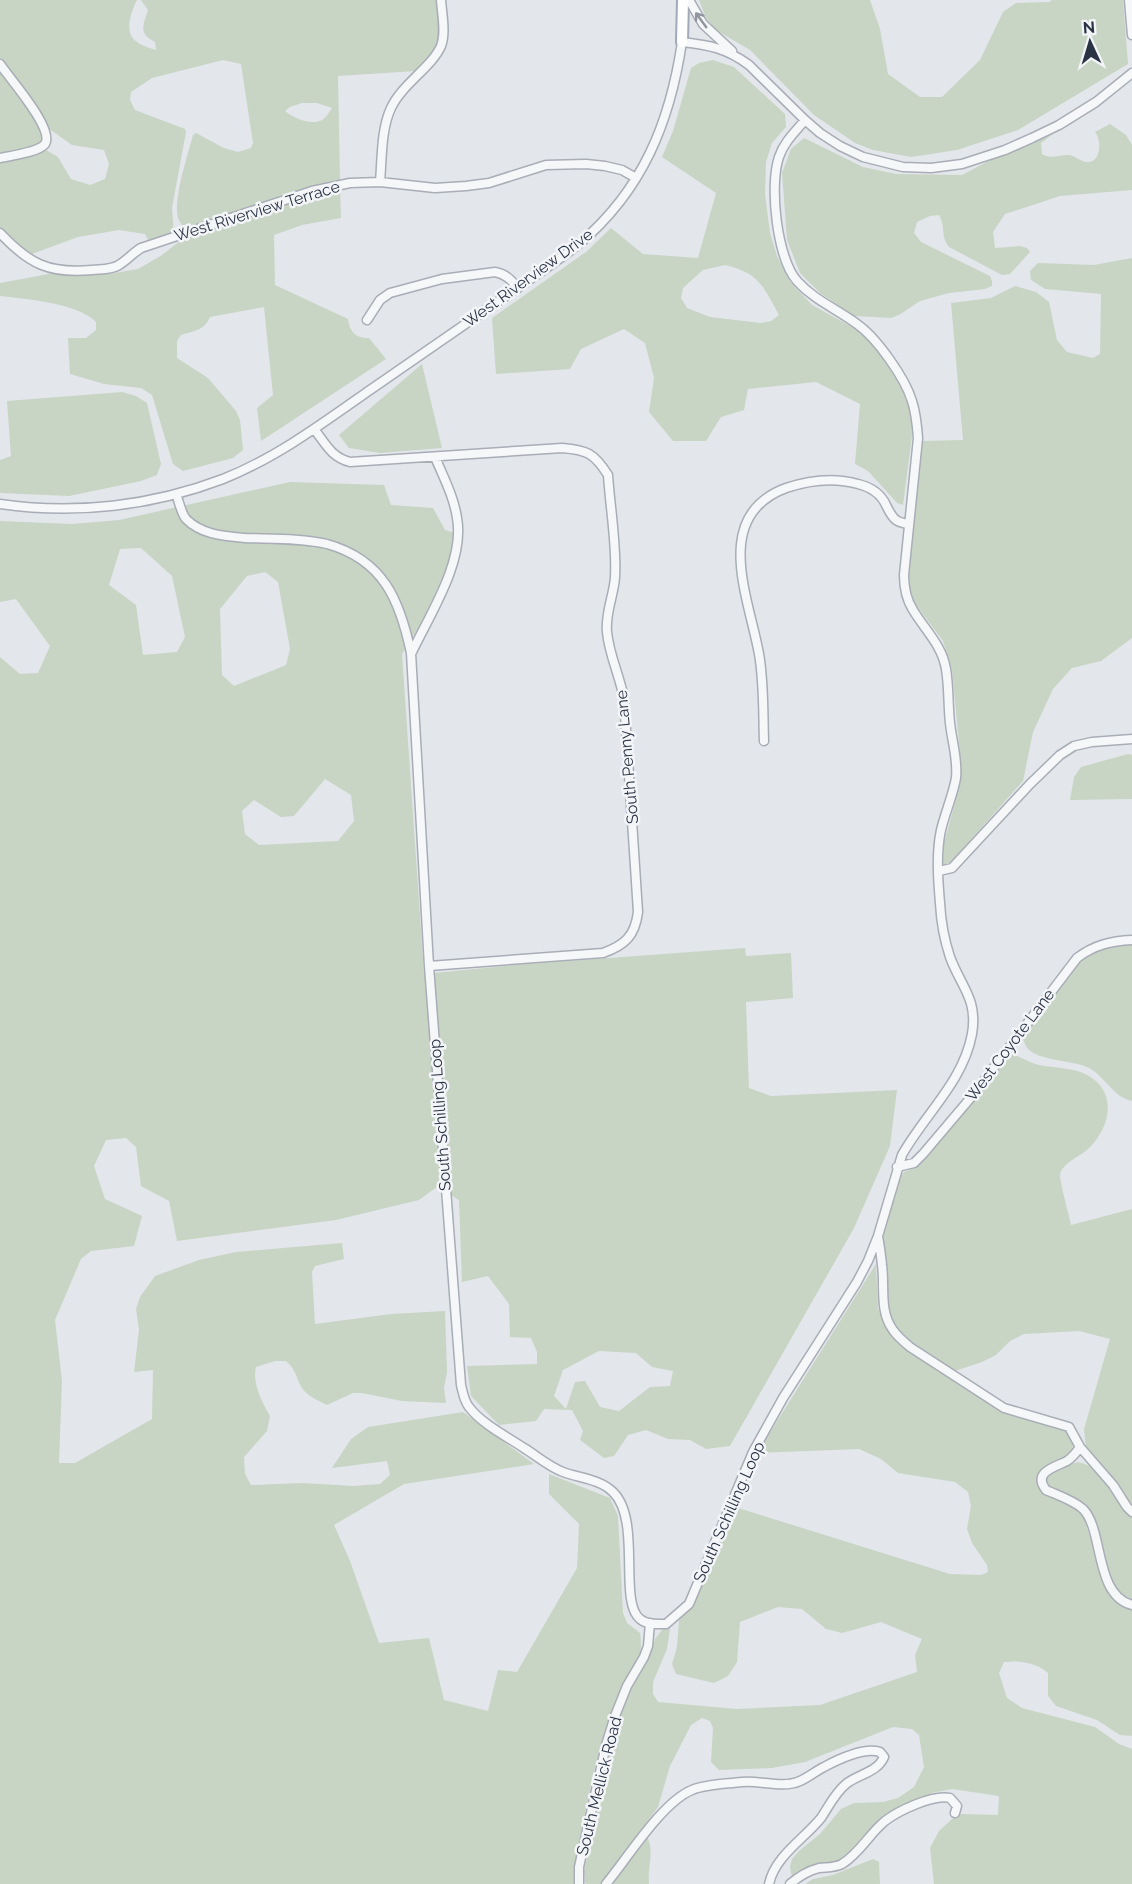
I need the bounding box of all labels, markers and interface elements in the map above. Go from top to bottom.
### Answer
north arrow [1060,12,1120,72]
one-way arrow [695,13,707,29]
text: N [1082,18,1096,37]
street label: West Riverview Terrace [172,177,342,245]
street label: West Riverview Drive [460,225,596,331]
street label: South Penny Lane [612,689,642,825]
street label: West Coyote Lane [962,985,1058,1105]
street label: South Schilling Loop [425,1038,455,1192]
street label: South Schilling Loop [689,1438,769,1585]
street label: South Mellick Road [573,1714,625,1858]

